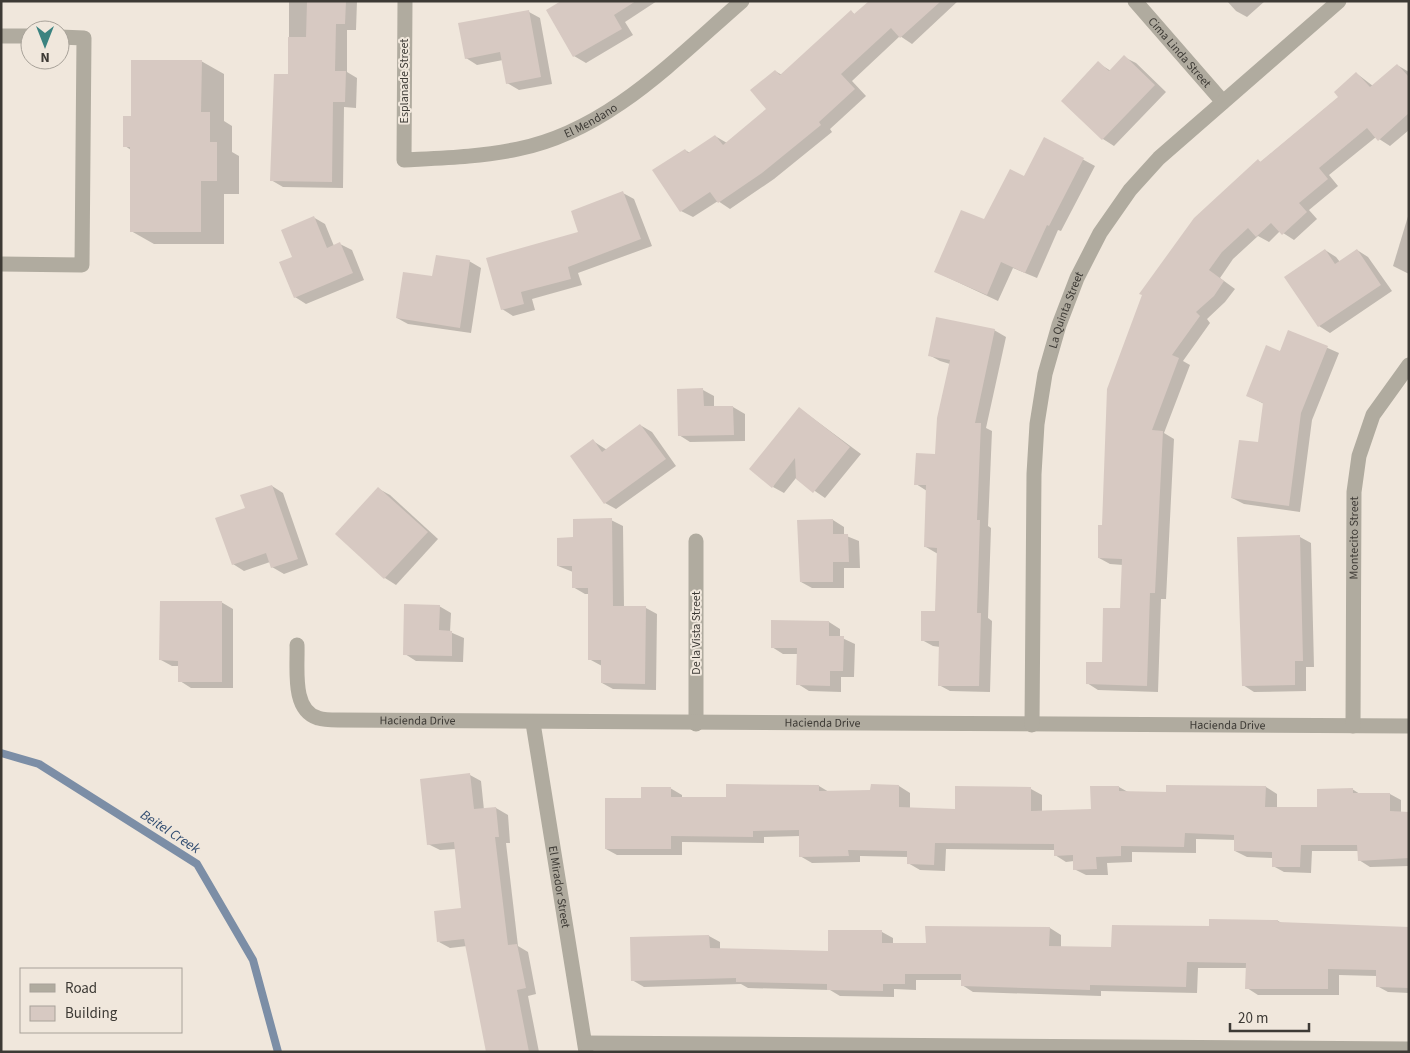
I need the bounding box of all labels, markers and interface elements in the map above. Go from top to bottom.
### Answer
street label: Cima Linda Street [1144,13,1215,91]
north arrow [20,20,70,70]
street label: Esplanade Street [396,39,413,123]
text: N [40,47,50,67]
street label: El Mendano [561,99,621,142]
street label: La Quinta Street [1044,268,1087,350]
street label: Montecito Street [1345,496,1362,580]
street label: De la Vista Street [688,591,705,675]
street label: Hacienda Drive [379,712,456,729]
street label: Hacienda Drive [784,714,861,731]
street label: Hacienda Drive [1189,716,1266,734]
water label: Beitel Creek [136,805,204,859]
street label: El Mirador Street [544,844,574,929]
legend [20,968,182,1033]
text: Road [65,978,97,999]
scale bar [1230,1000,1309,1032]
text: Building [65,1003,118,1024]
text: 20 m [1238,1008,1268,1029]

